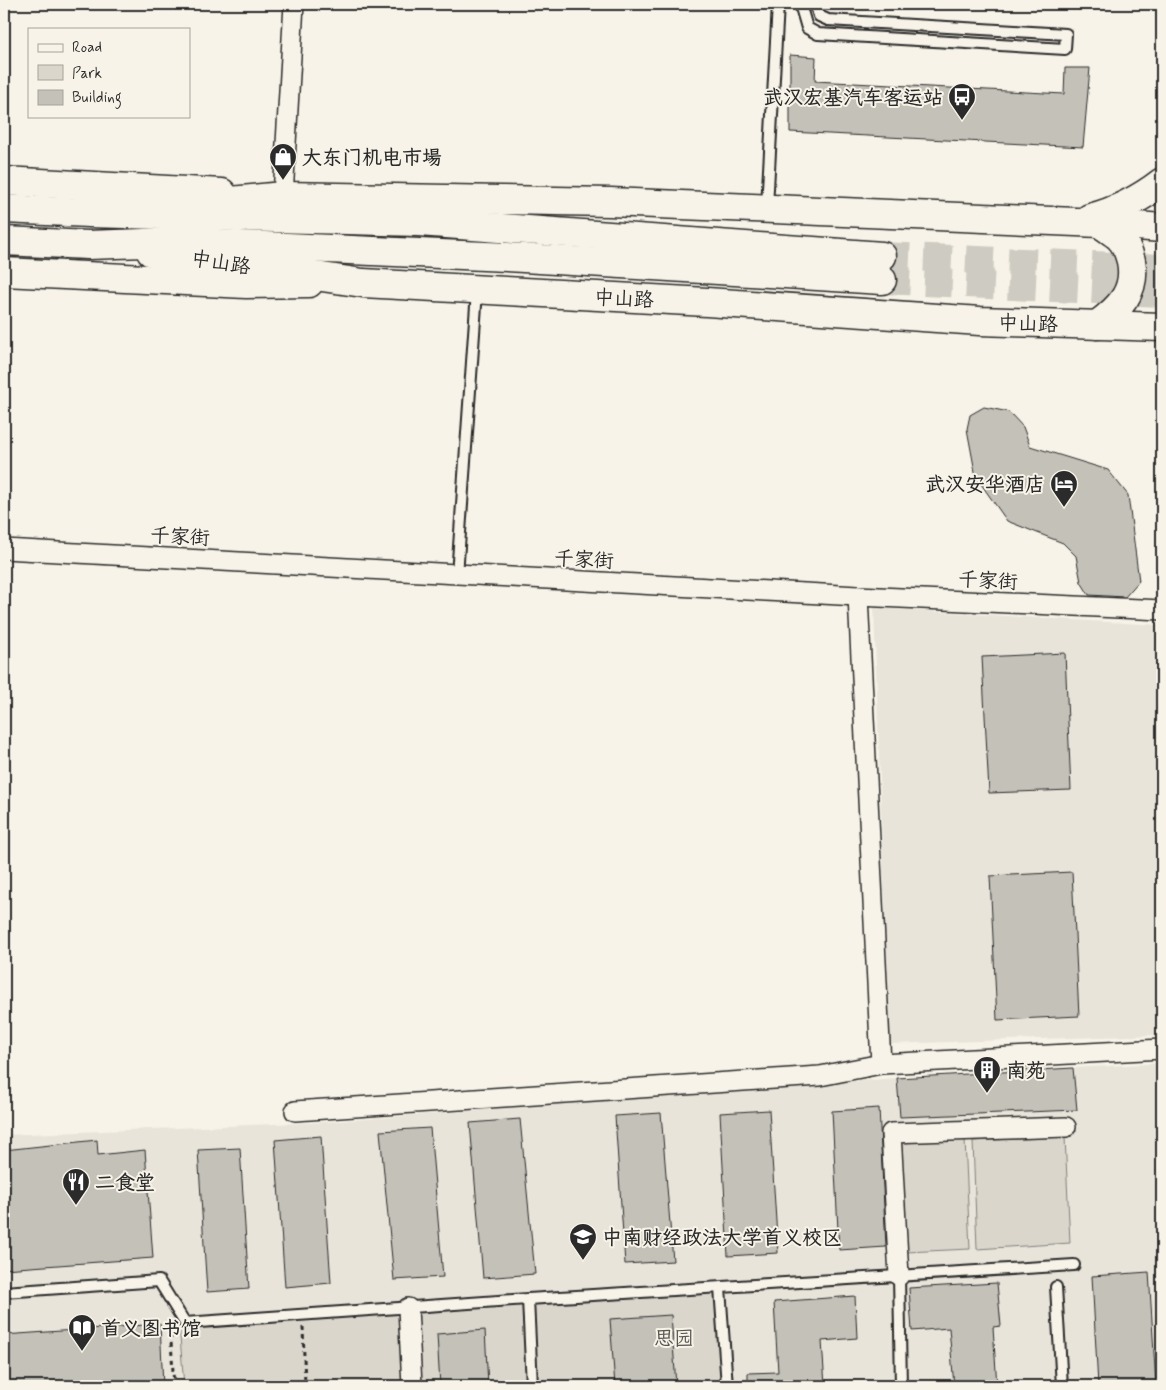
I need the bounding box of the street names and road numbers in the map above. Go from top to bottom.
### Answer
street label: 中山路 [189,245,253,282]
street label: 中山路 [593,284,656,315]
street label: 中山路 [997,310,1059,339]
street label: 千家街 [149,522,211,553]
street label: 千家街 [553,545,615,576]
street label: 千家街 [957,566,1019,597]

